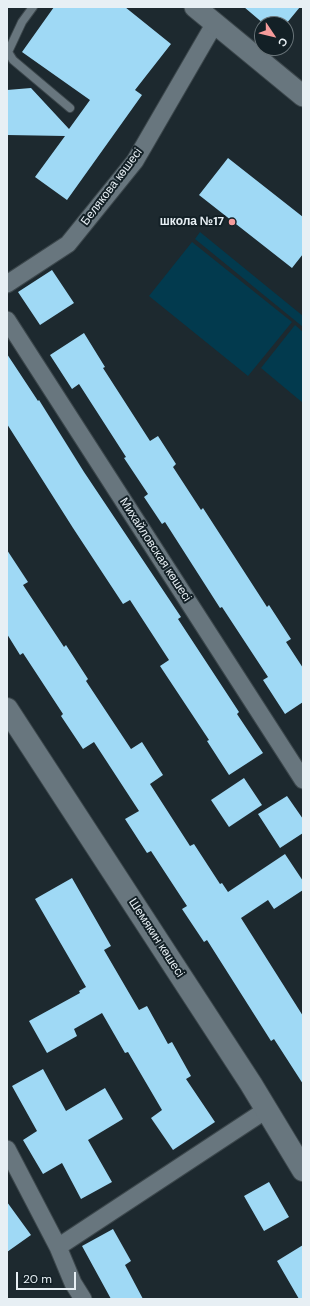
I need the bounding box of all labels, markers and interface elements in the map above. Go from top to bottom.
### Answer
north arrow [254,16,294,56]
text: С [275,35,291,50]
street label: Белякова көшесі [78,146,146,228]
place label: школа №17 [160,215,224,229]
marker: школа №17 [227,217,237,227]
street label: Михайловская көшесі [116,495,194,605]
street label: Шемякин көшесі [125,896,187,980]
scale bar [18,1264,78,1290]
text: 20 m [23,1271,52,1287]

